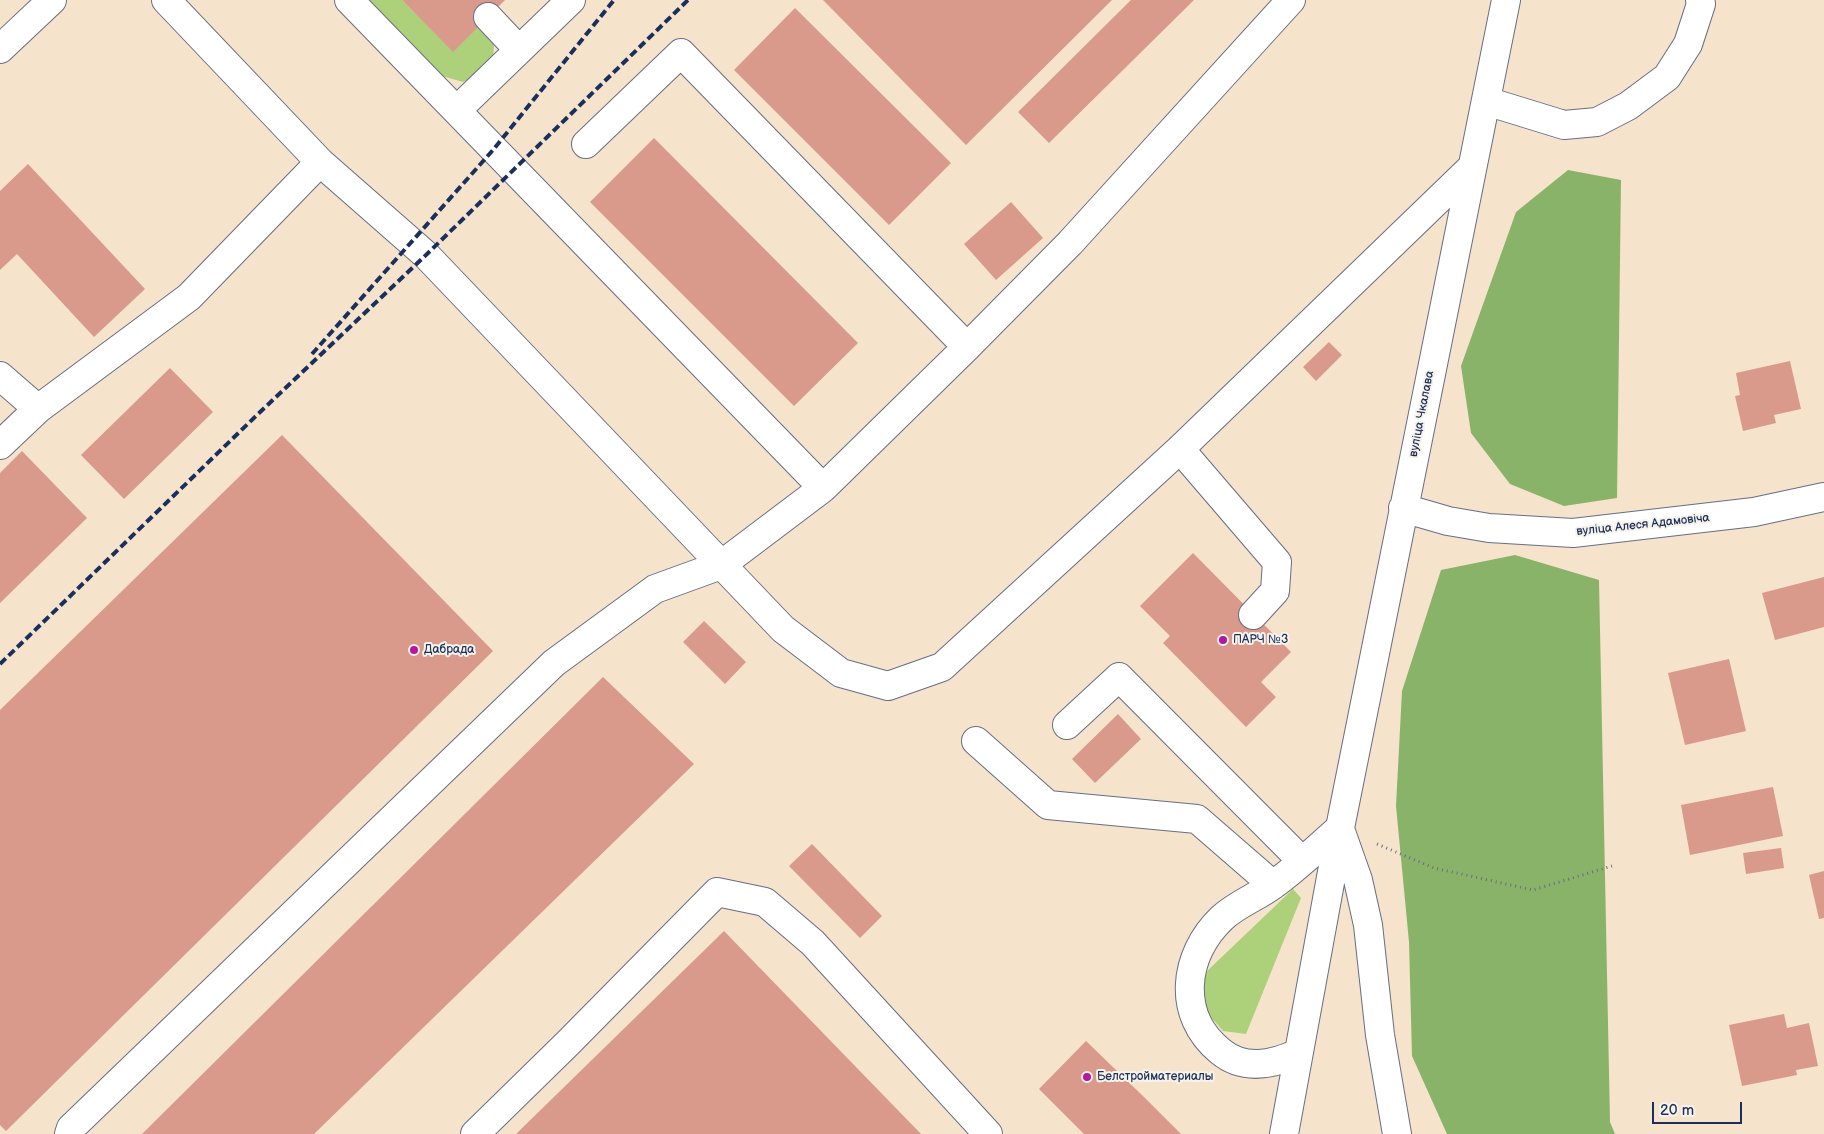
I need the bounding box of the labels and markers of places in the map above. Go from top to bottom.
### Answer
place label: ПАРЧ №3 [1233,633,1288,647]
marker: ПАРЧ №3 [1217,634,1229,646]
place label: Дабрада [424,643,474,657]
marker: Дабрада [408,644,420,656]
place label: Белстройматериалы [1097,1070,1213,1084]
marker: Белстройматериалы [1081,1071,1093,1083]

